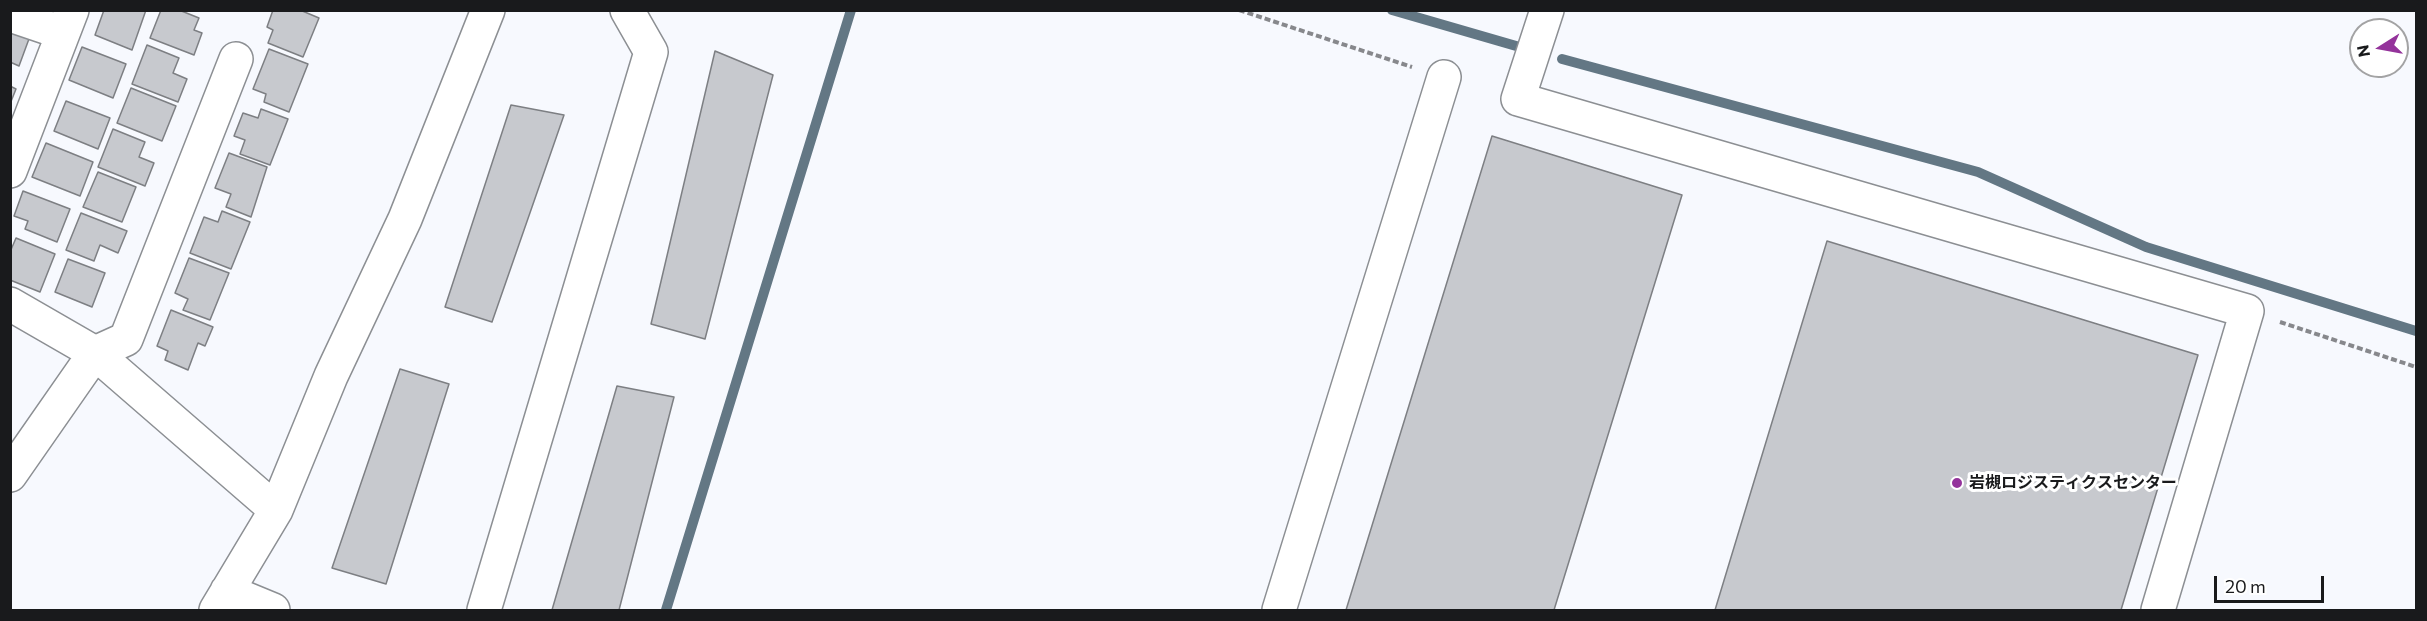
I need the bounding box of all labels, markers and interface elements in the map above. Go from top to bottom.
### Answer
north arrow [2349,18,2409,78]
text: N [2352,43,2373,59]
place label: 岩槻ロジスティクスセンター [1969,473,2177,493]
marker: 岩槻ロジスティクスセンター [1950,476,1964,490]
scale bar [2217,564,2326,602]
text: 20 m [2225,575,2266,597]

